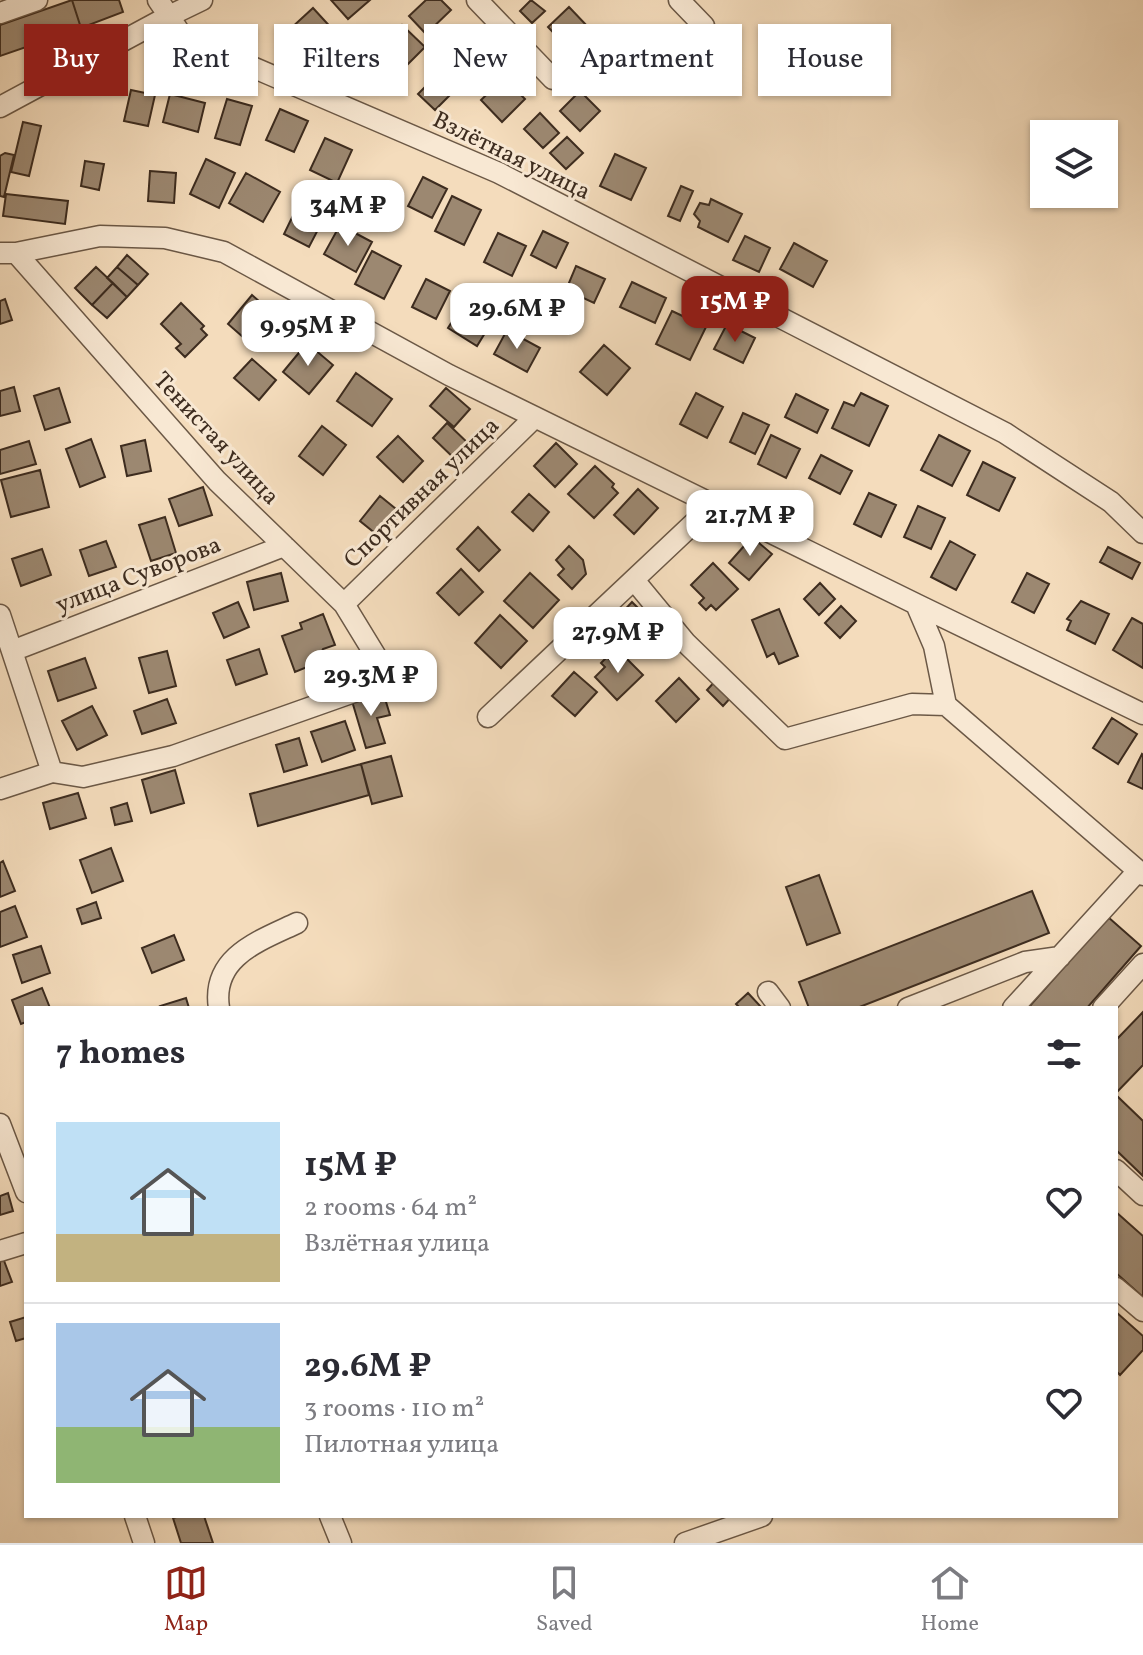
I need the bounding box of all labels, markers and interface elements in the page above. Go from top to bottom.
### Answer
chip: Buy [24,24,128,96]
chip: Rent [144,24,258,96]
chip: Filters [274,24,408,96]
chip: New [424,24,536,96]
chip: Apartment [552,24,742,96]
chip: House [758,24,891,96]
street label: Взлётная улица [427,104,596,210]
map controls [1030,120,1118,208]
button: layers [1030,120,1118,208]
pin: 34M ₽ [292,180,404,248]
text: 34M ₽ [309,188,387,224]
pin: 15M ₽ [679,276,791,344]
pin: 29.6M ₽ [443,283,591,351]
text: 15M ₽ [699,284,771,320]
text: 29.6M ₽ [468,291,566,327]
pin: 9.95M ₽ [234,300,382,368]
text: 9.95M ₽ [260,308,356,344]
street label: Тенистая улица [145,365,286,514]
street label: Спортивная улица [337,410,508,577]
pin: 21.7M ₽ [676,490,824,558]
text: 21.7M ₽ [704,498,796,534]
street label: улица Суворова [51,529,226,623]
pin: 27.9M ₽ [544,607,692,675]
text: 27.9M ₽ [572,615,664,651]
pin: 29.3M ₽ [297,650,445,718]
text: 29.3M ₽ [323,658,419,694]
text: 7 homes [56,1031,185,1078]
icon: filters [1042,1032,1086,1076]
text: 15M ₽ [304,1143,397,1190]
icon: home [120,1154,216,1250]
icon: heart [1042,1180,1086,1224]
text: 2 rooms · 64 m² [304,1190,477,1226]
text: Взлётная улица [304,1226,490,1262]
text: 29.6M ₽ [304,1344,432,1391]
icon: home [120,1355,216,1451]
icon: heart [1042,1381,1086,1425]
text: 3 rooms · 110 m² [304,1391,484,1427]
text: Пилотная улица [304,1427,499,1463]
tab: Map [164,1561,208,1640]
tab: Saved [536,1561,593,1640]
tab: Home [921,1561,979,1640]

